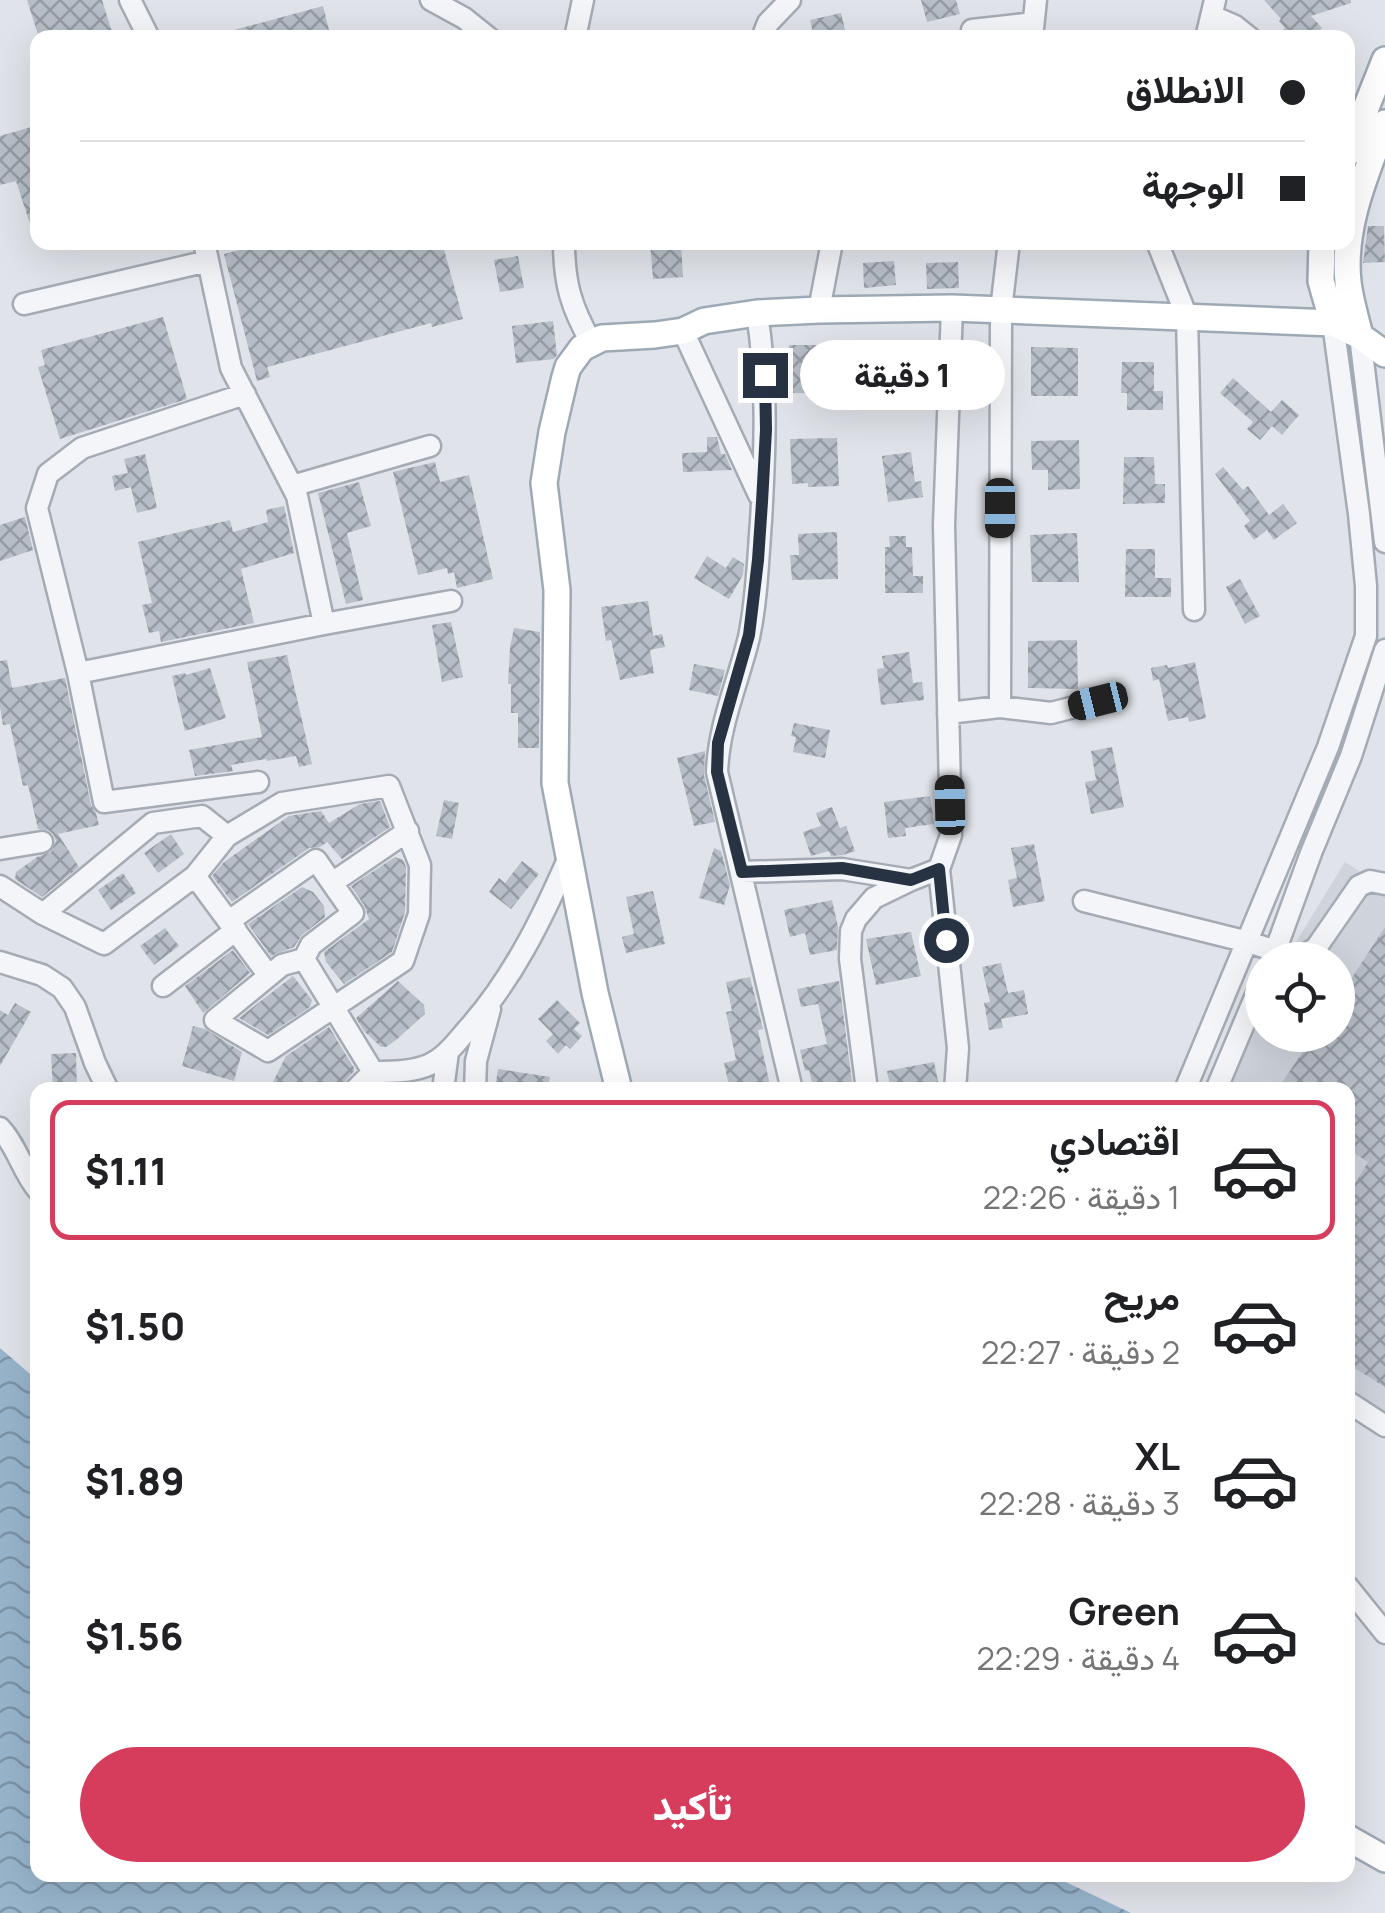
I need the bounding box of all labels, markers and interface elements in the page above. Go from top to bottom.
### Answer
text: الانطلاق [1126,62,1245,114]
text: الوجهة [1142,158,1245,210]
callout: 1 دقيقة [800,340,1005,410]
route end [743,353,788,398]
text: 1 دقيقة [854,353,951,397]
car [985,478,1015,538]
car [1065,679,1131,723]
car [934,775,966,835]
route start [924,918,969,963]
map controls [1245,942,1355,1052]
button: locate [1245,942,1355,1052]
text: اقتصادي [1049,1114,1180,1166]
icon: car [1210,1125,1300,1215]
text: $1.11 [85,1144,167,1196]
text: 1 دقيقة · 22:26 [983,1175,1180,1219]
text: مريح [1104,1269,1180,1321]
icon: car [1210,1280,1300,1370]
text: $1.50 [85,1299,185,1351]
text: 2 دقيقة · 22:27 [981,1330,1180,1374]
text: XL [1135,1429,1180,1481]
icon: car [1210,1435,1300,1525]
text: $1.89 [85,1454,185,1506]
text: 3 دقيقة · 22:28 [979,1481,1180,1525]
text: Green [1068,1584,1180,1636]
icon: car [1210,1590,1300,1680]
text: $1.56 [85,1609,183,1661]
text: 4 دقيقة · 22:29 [976,1636,1180,1680]
button: تأكيد [80,1747,1305,1862]

